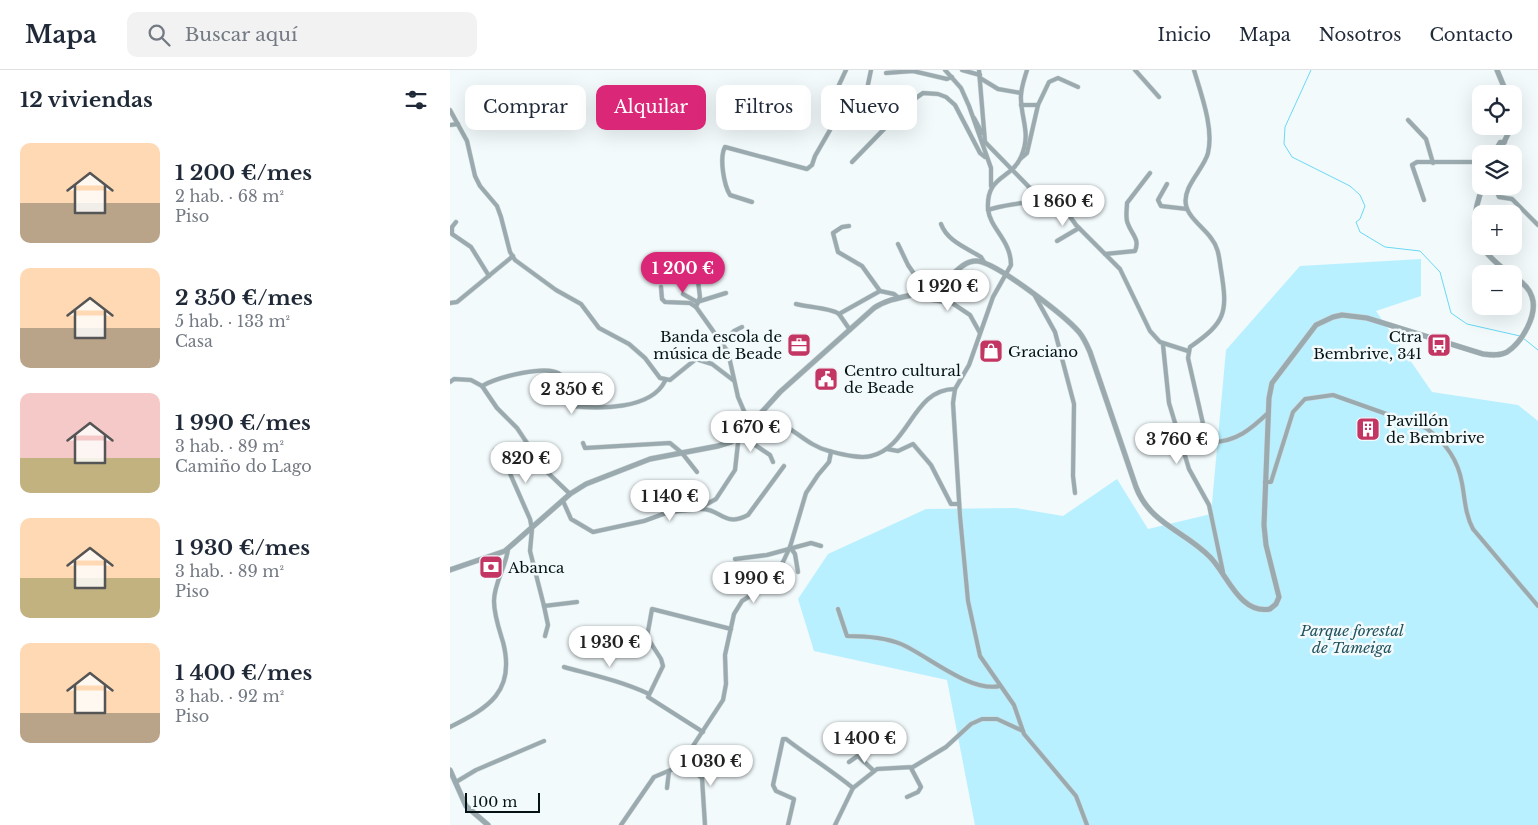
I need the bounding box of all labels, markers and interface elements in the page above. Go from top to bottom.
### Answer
search box [127,12,477,57]
text: Mapa [25,20,97,49]
icon: search [145,21,173,49]
text: Buscar aquí [185,23,297,46]
text: Inicio [1157,24,1211,46]
text: Mapa [1239,24,1291,46]
text: Nosotros [1319,24,1401,46]
text: Contacto [1429,24,1513,46]
chip: Comprar [465,85,586,130]
chip: Alquilar [596,85,706,130]
chip: Filtros [716,85,811,130]
chip: Nuevo [821,85,917,130]
map controls [1472,85,1522,315]
button: locate [1472,85,1522,135]
icon: filters [402,86,430,114]
text: 12 viviendas [20,87,153,113]
button: layers [1472,145,1522,195]
text: 1 200 €/mes [175,160,312,186]
icon: home [60,163,120,223]
pin: 1 860 € [1017,184,1109,227]
text: 2 hab. · 68 m² [175,186,284,206]
text: 1 860 € [1033,191,1093,211]
button: + [1472,205,1522,255]
text: Piso [175,206,209,226]
pin: 1 200 € [637,252,729,294]
text: 1 200 € [652,258,714,278]
button: − [1472,265,1522,315]
pin: 1 920 € [902,270,994,312]
text: 1 920 € [918,276,978,296]
text: 2 350 €/mes [175,285,313,311]
icon: home [60,288,120,348]
text: 5 hab. · 133 m² [175,311,290,331]
place label: Banda escola de música de Beade [653,327,782,363]
place label: Ctra Bembrive, 341 [1313,327,1423,363]
text: Casa [175,331,213,351]
office icon: Banda escola de música de Beade [786,332,812,358]
bus stop icon: Ctra Bembrive, 341 [1426,332,1452,358]
shop icon: Graciano [978,338,1004,364]
place label: Graciano [1008,342,1078,361]
place label: Centro cultural de Beade [844,361,961,397]
public building icon: Centro cultural de Beade [813,366,839,392]
pin: 2 350 € [526,372,618,415]
text: 2 350 € [541,379,603,399]
text: 1 990 €/mes [175,410,311,436]
pin: 1 670 € [705,410,797,453]
place label: Pavillón de Bembrive [1386,411,1485,447]
icon: home [60,413,120,473]
building icon: Pavillón de Bembrive [1355,416,1381,442]
text: 1 670 € [722,417,780,437]
pin: 3 760 € [1131,422,1223,465]
text: 3 760 € [1146,429,1208,449]
text: 3 hab. · 89 m² [175,436,284,456]
pin: 820 € [491,442,561,484]
text: 820 € [501,448,551,468]
text: Camiño do Lago [175,456,312,476]
pin: 1 140 € [624,480,716,522]
text: 1 140 € [641,486,699,506]
text: 1 930 €/mes [175,535,310,561]
icon: home [60,538,120,598]
bank icon: Abanca [478,554,504,580]
place label: Abanca [507,558,565,577]
text: 3 hab. · 89 m² [175,561,284,581]
pin: 1 990 € [708,562,800,604]
text: 1 990 € [723,568,785,588]
text: Piso [175,581,209,601]
park label: Parque forestal de Tameiga [1299,621,1404,657]
pin: 1 930 € [564,626,656,668]
text: 1 930 € [580,632,640,652]
text: 1 400 €/mes [175,660,312,686]
icon: home [60,663,120,723]
text: 3 hab. · 92 m² [175,686,284,706]
text: Piso [175,706,209,726]
pin: 1 400 € [819,722,911,764]
text: 1 400 € [834,728,896,748]
pin: 1 030 € [665,744,757,787]
text: 1 030 € [680,751,742,771]
scale bar [465,790,540,813]
text: 100 m [472,793,517,811]

